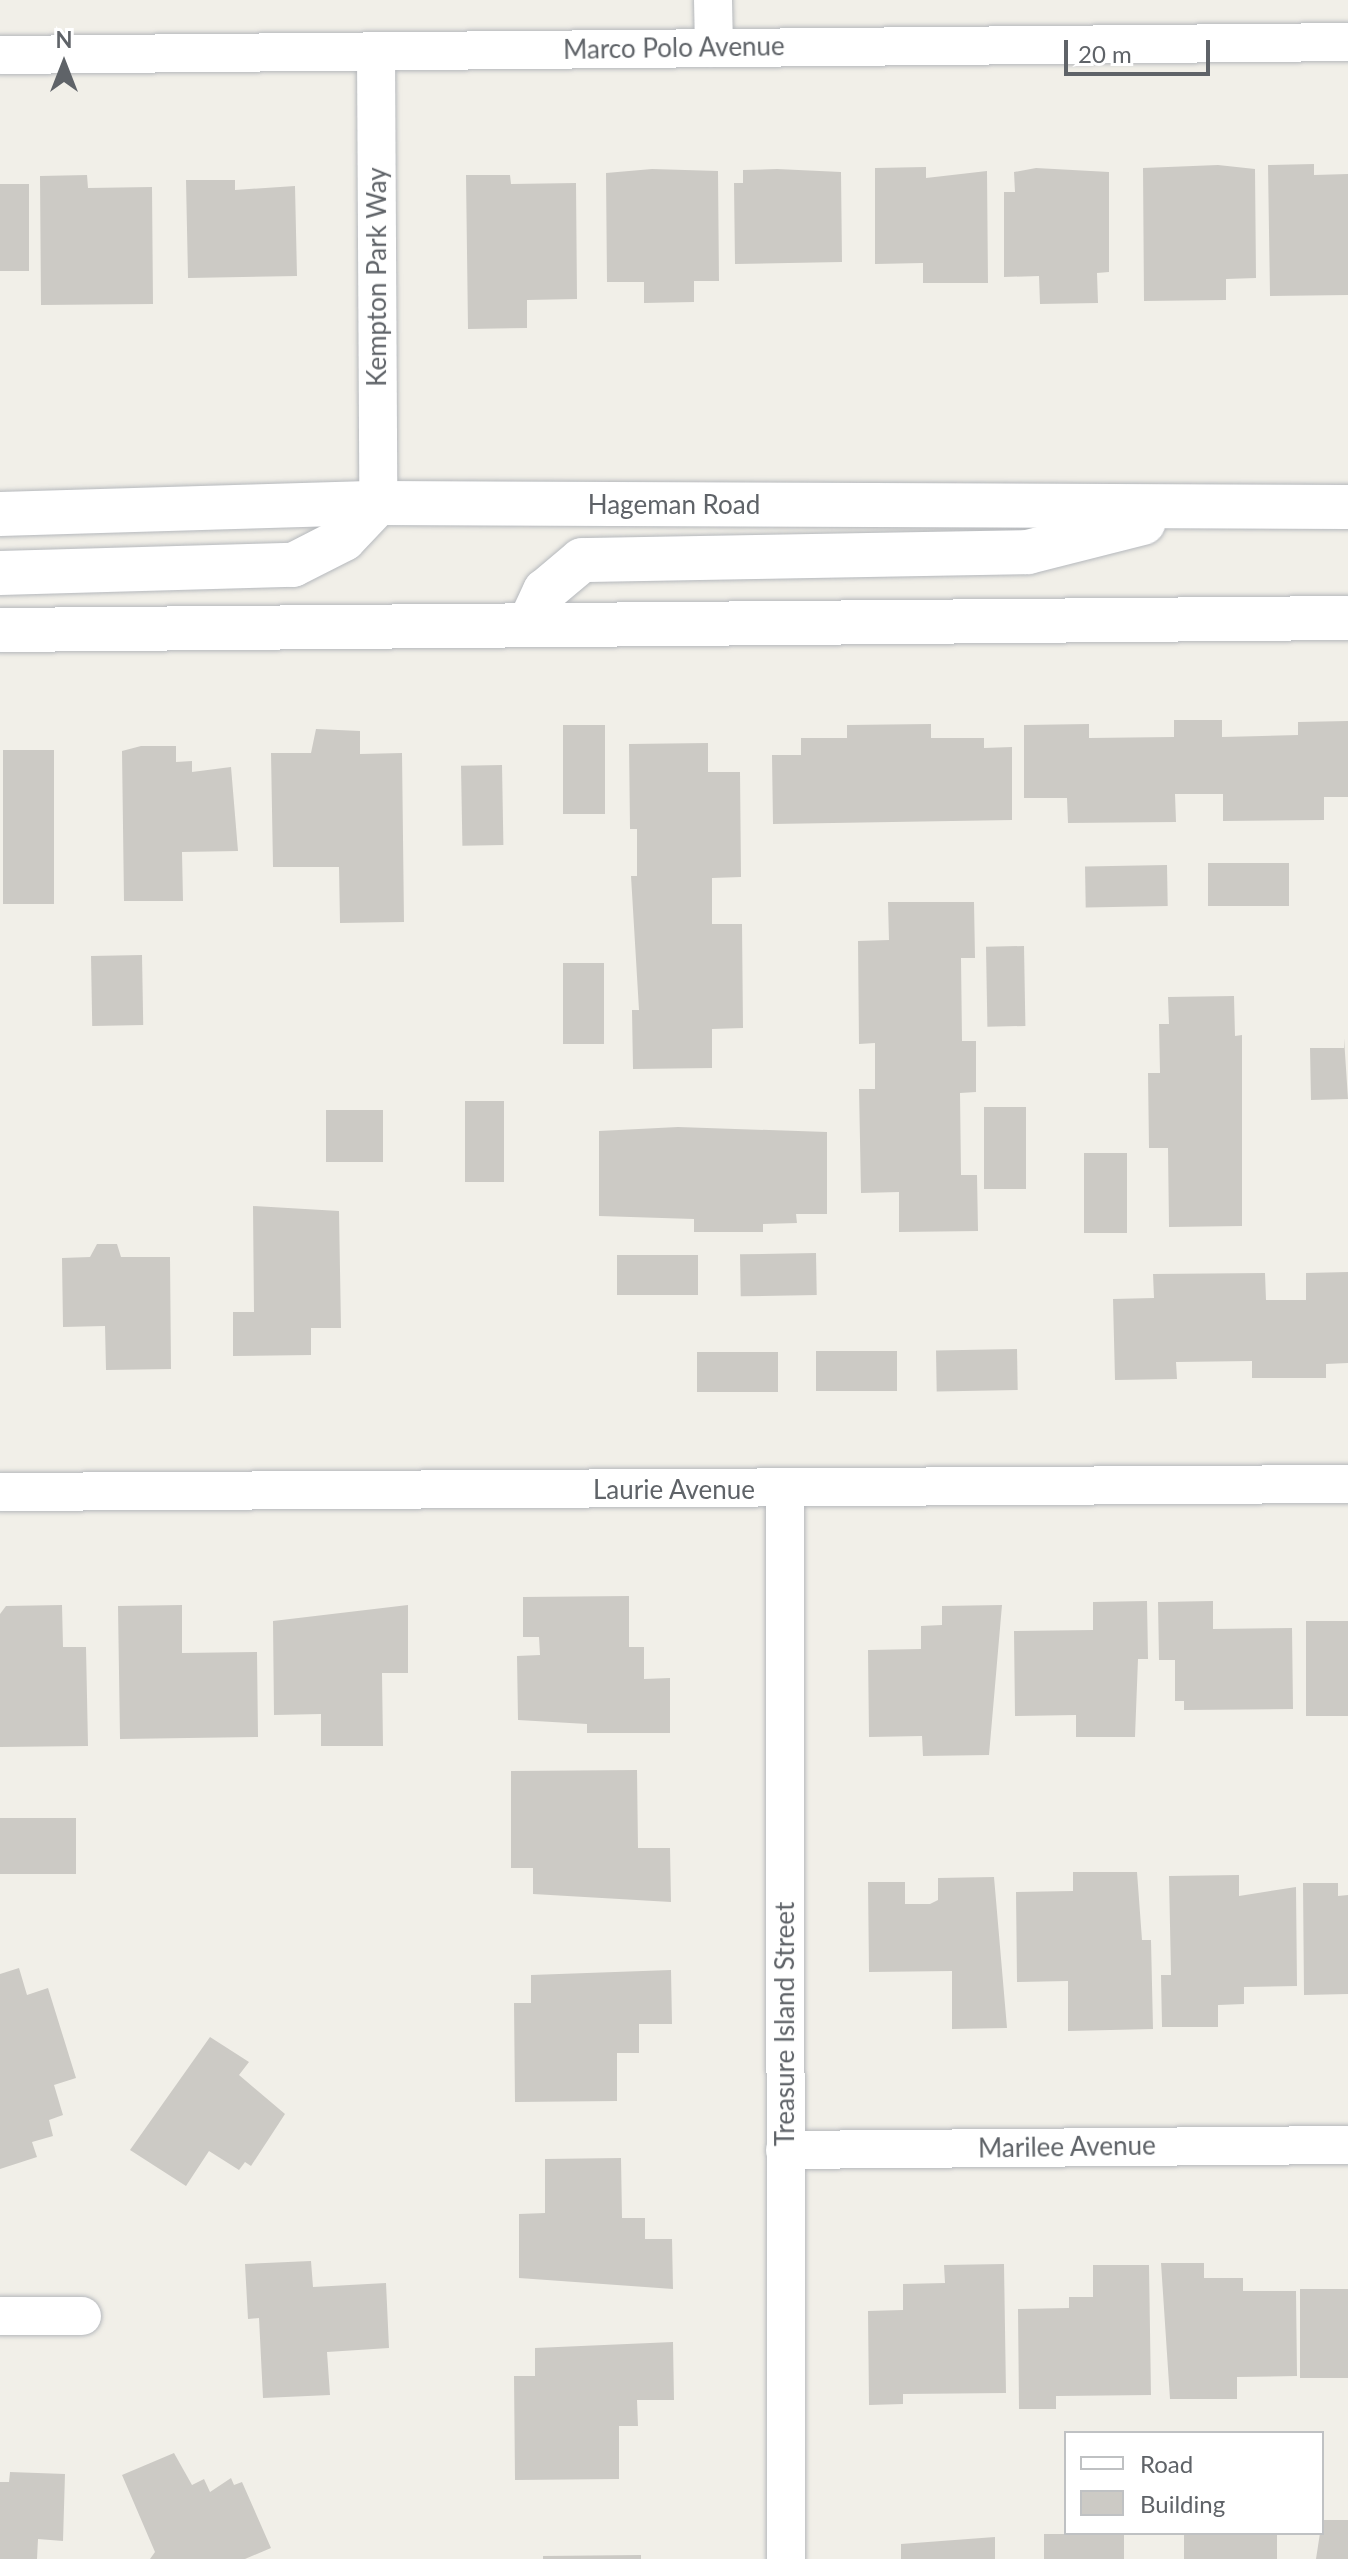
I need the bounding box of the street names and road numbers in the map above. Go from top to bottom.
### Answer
street label: Marco Polo Avenue [563,30,785,66]
street label: Kempton Park Way [361,167,393,387]
street label: Hageman Road [588,489,760,521]
street label: Laurie Avenue [593,1474,755,1506]
street label: Treasure Island Street [769,1902,801,2146]
street label: Marilee Avenue [977,2130,1157,2164]

